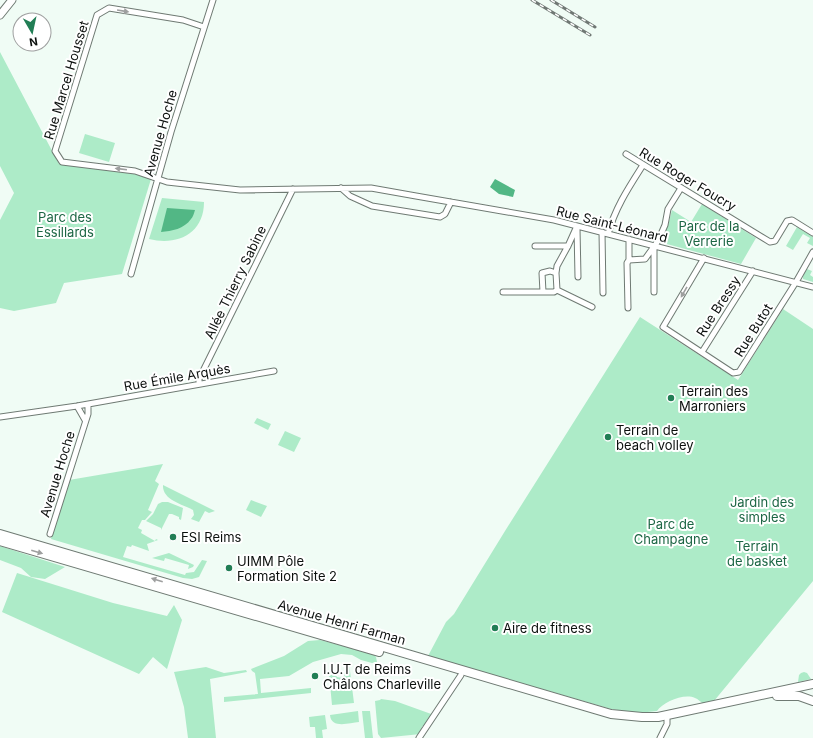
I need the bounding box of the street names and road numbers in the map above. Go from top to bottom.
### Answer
street label: Rue Marcel Housset [40,19,92,141]
street label: Avenue Hoche [140,88,180,178]
street label: Rue Roger Foucry [637,144,739,214]
street label: Rue Saint-Léonard [555,202,669,246]
street label: Allée Thierry Sabine [201,223,269,341]
street label: Rue Bressy [692,273,744,339]
street label: Rue Butot [730,300,776,360]
street label: Rue Émile Arquès [123,360,232,394]
street label: Avenue Hoche [36,429,78,519]
street label: Avenue Henri Farman [276,596,408,648]

